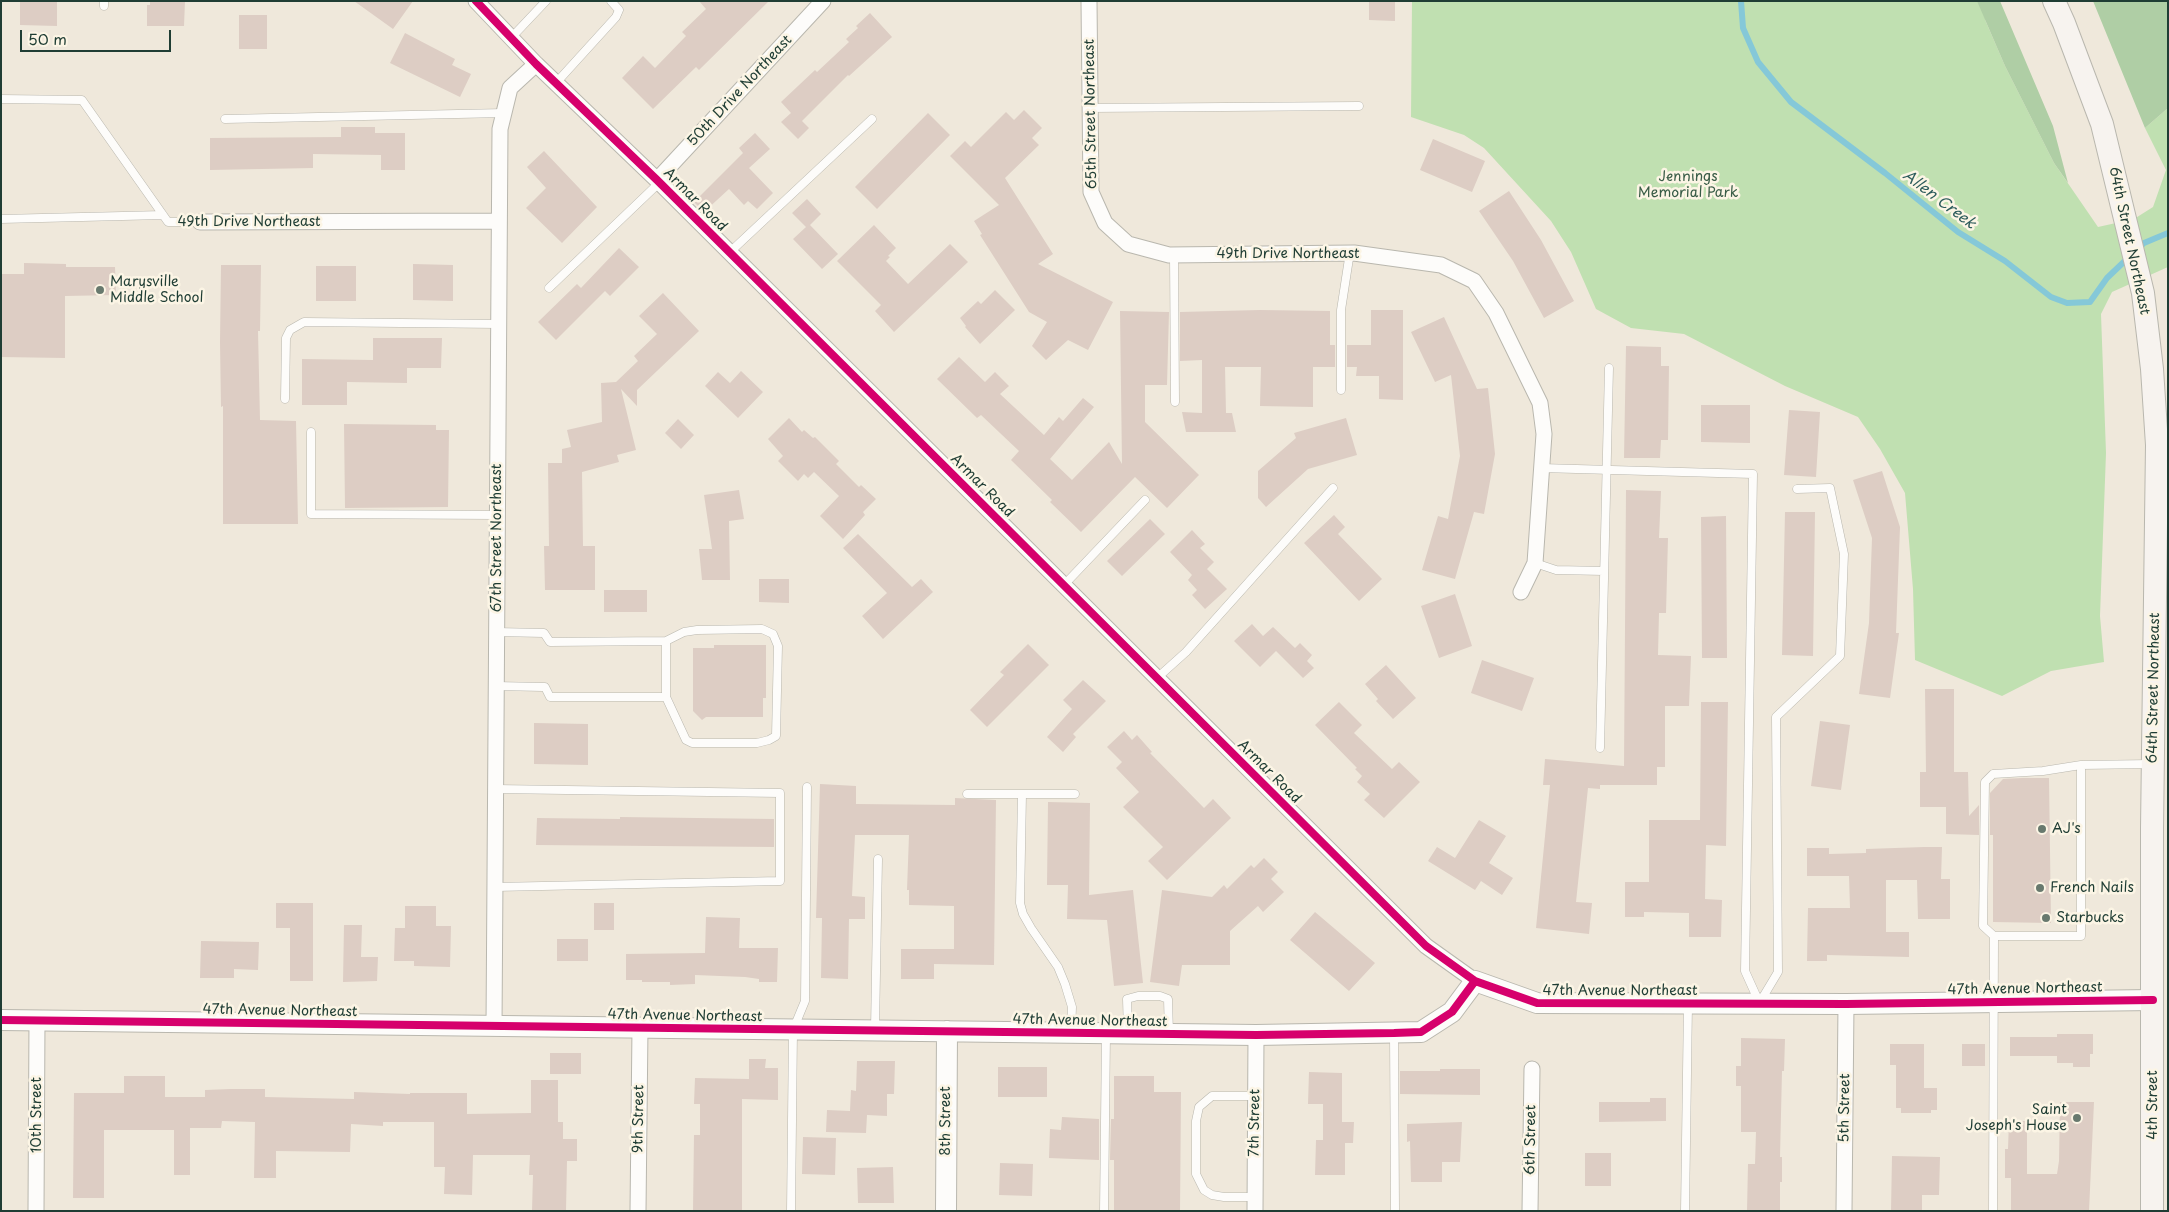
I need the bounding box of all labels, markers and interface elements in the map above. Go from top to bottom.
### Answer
scale bar [22,20,174,52]
text: 50 m [28,27,67,50]
street label: 50th Drive Northeast [684,32,796,150]
street label: 65th Street Northeast [1081,39,1101,189]
street label: Armar Road [660,165,730,235]
street label: 64th Street Northeast [2105,166,2153,316]
water label: Allen Creek [1899,167,1979,233]
park label: Jennings Memorial Park [1638,169,1738,202]
street label: 49th Drive Northeast [177,214,321,230]
street label: 49th Drive Northeast [1216,246,1360,262]
place label: Marysville Middle School [110,274,203,306]
marker: Marysville Middle School [94,284,106,296]
street label: Armar Road [947,451,1017,521]
street label: 67th Street Northeast [489,464,505,612]
street label: 64th Street Northeast [2144,613,2164,763]
street label: Armar Road [1234,737,1304,807]
place label: AJ's [2052,821,2081,837]
marker: AJ's [2036,823,2048,835]
place label: French Nails [2050,880,2134,896]
marker: French Nails [2034,882,2046,894]
place label: Starbucks [2056,910,2124,926]
marker: Starbucks [2040,912,2052,924]
street label: 47th Avenue Northeast [1947,979,2103,999]
street label: 47th Avenue Northeast [1543,983,1697,999]
street label: 47th Avenue Northeast [202,1001,358,1021]
street label: 47th Avenue Northeast [607,1006,763,1026]
street label: 47th Avenue Northeast [1012,1011,1168,1031]
street label: 4th Street [2145,1070,2161,1140]
street label: 5th Street [1836,1073,1854,1143]
street label: 10th Street [29,1077,45,1153]
street label: 9th Street [630,1085,648,1153]
street label: 8th Street [938,1086,954,1156]
street label: 7th Street [1246,1089,1264,1157]
place label: Saint Joseph's House [1966,1102,2067,1134]
street label: 6th Street [1522,1105,1540,1175]
marker: Saint Joseph's House [2071,1112,2083,1124]

